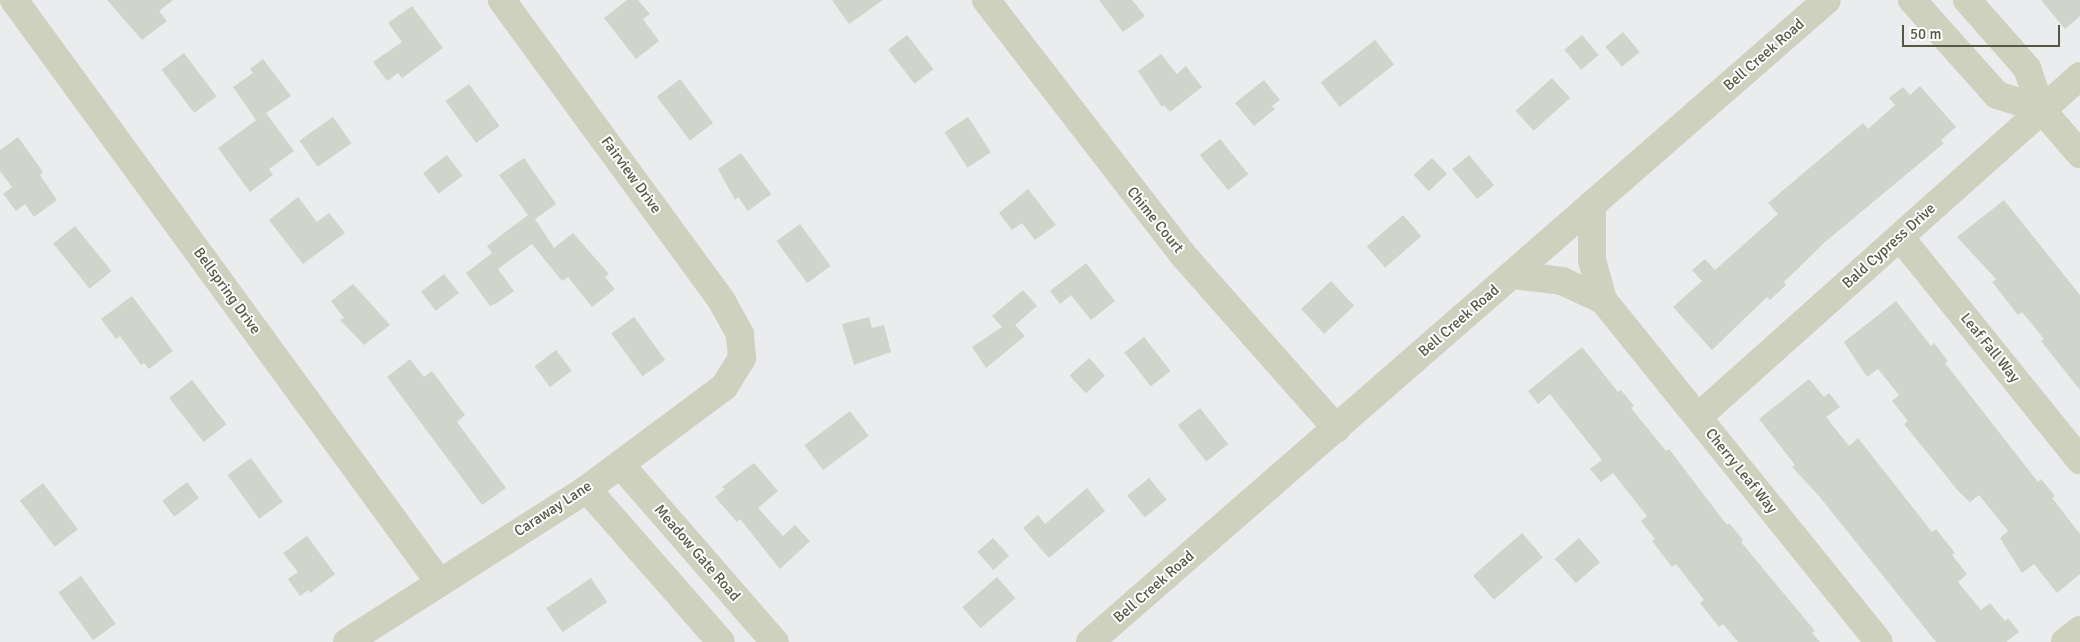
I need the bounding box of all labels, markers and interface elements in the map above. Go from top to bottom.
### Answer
street label: Bell Creek Road [1720,15,1808,95]
scale bar [1905,15,2062,47]
text: 50 m [1910,25,1941,43]
street label: Fairview Drive [597,133,665,217]
street label: Chime Court [1123,183,1187,257]
street label: Bald Cypress Drive [1839,200,1939,292]
street label: Bellspring Drive [190,244,264,338]
street label: Bell Creek Road [1415,281,1503,361]
street label: Leaf Fall Way [1956,310,2024,386]
street label: Cherry Leaf Way [1701,425,1781,517]
street label: Caraway Lane [511,477,595,541]
street label: Meadow Gate Road [650,501,744,605]
street label: Bell Creek Road [1110,547,1198,627]

